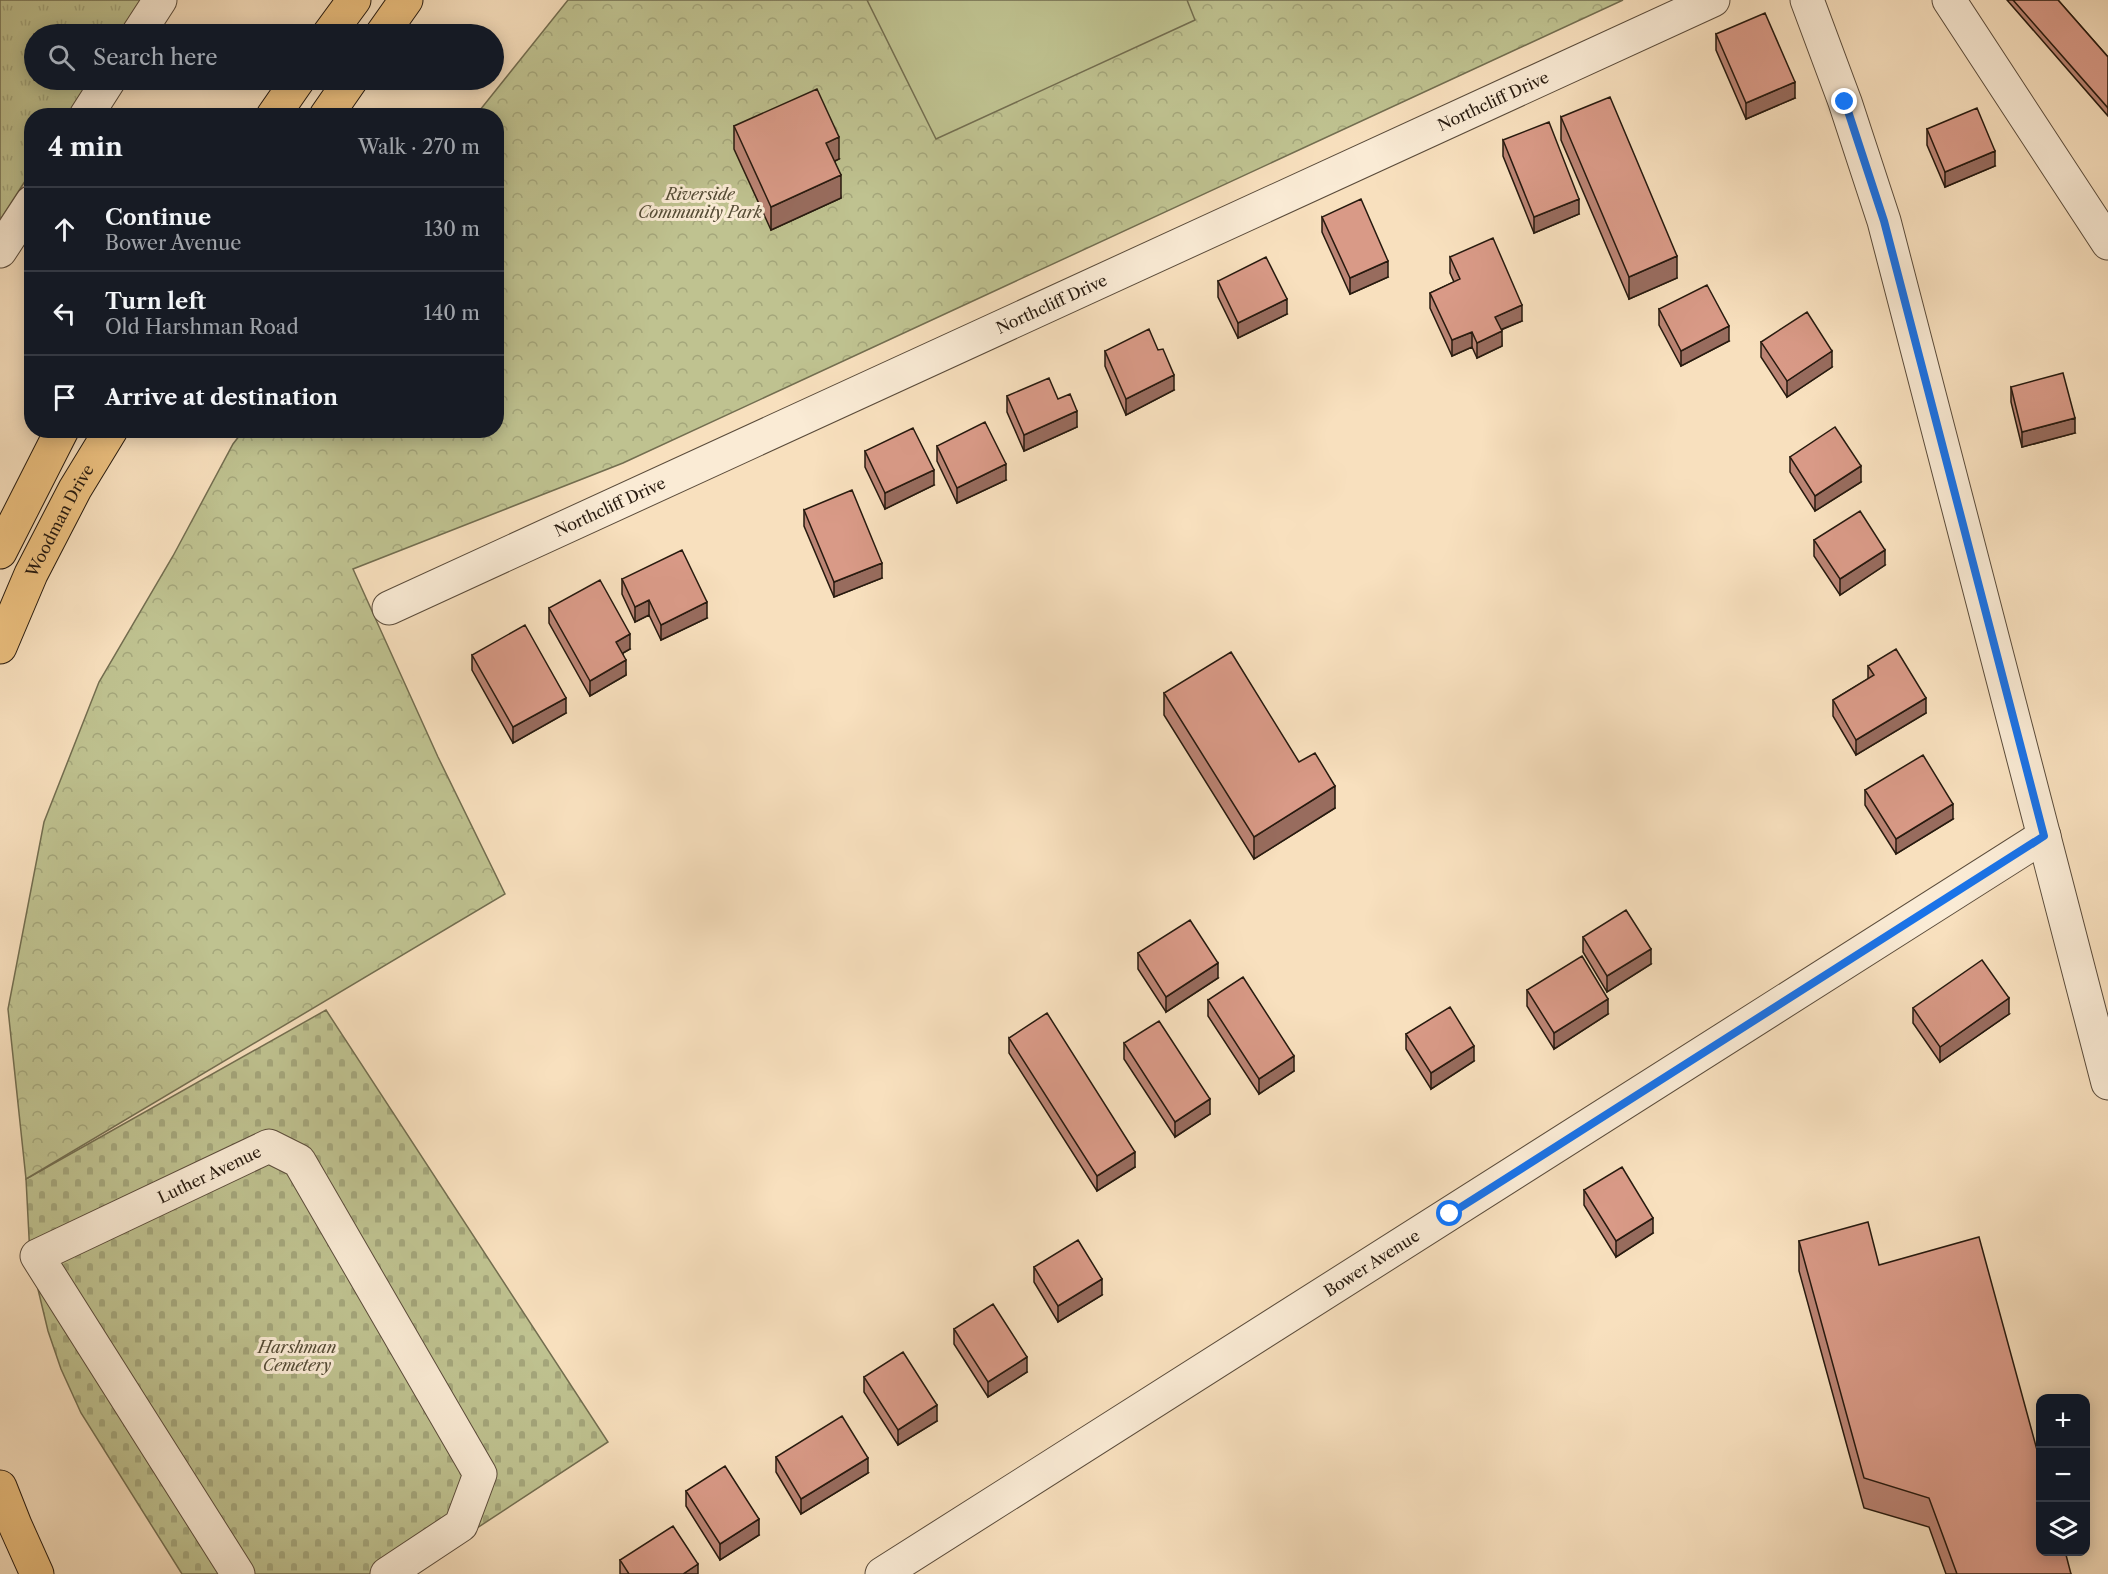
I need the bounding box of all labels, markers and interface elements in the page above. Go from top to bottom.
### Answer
search box [24,24,504,90]
icon: search [45,41,78,74]
text: Search here [93,44,218,71]
street label: Northcliff Drive [1434,67,1552,135]
route end [1831,88,1857,114]
text: 4 min [48,131,123,163]
text: Walk · 270 m [358,135,480,159]
park label: Riverside Community Park [638,184,763,222]
text: Continue [105,204,211,231]
icon: ahead [48,213,81,246]
text: 130 m [424,217,480,241]
text: Bower Avenue [105,231,242,255]
street label: Northcliff Drive [993,270,1110,338]
text: Turn left [105,288,206,315]
icon: left [48,297,81,330]
text: 140 m [423,301,480,325]
text: Old Harshman Road [105,315,299,339]
icon: arrive [48,381,81,414]
text: Arrive at destination [105,384,338,411]
street label: Woodman Drive [21,460,98,581]
street label: Northcliff Drive [551,472,669,541]
street label: Luther Avenue [155,1141,264,1207]
route start [1436,1200,1462,1226]
street label: Bower Avenue [1320,1225,1423,1301]
park label: Harshman Cemetery [256,1337,336,1375]
map controls [2036,1394,2090,1556]
button: + [2036,1394,2090,1448]
button: − [2036,1448,2090,1502]
button: layers [2036,1502,2090,1556]

